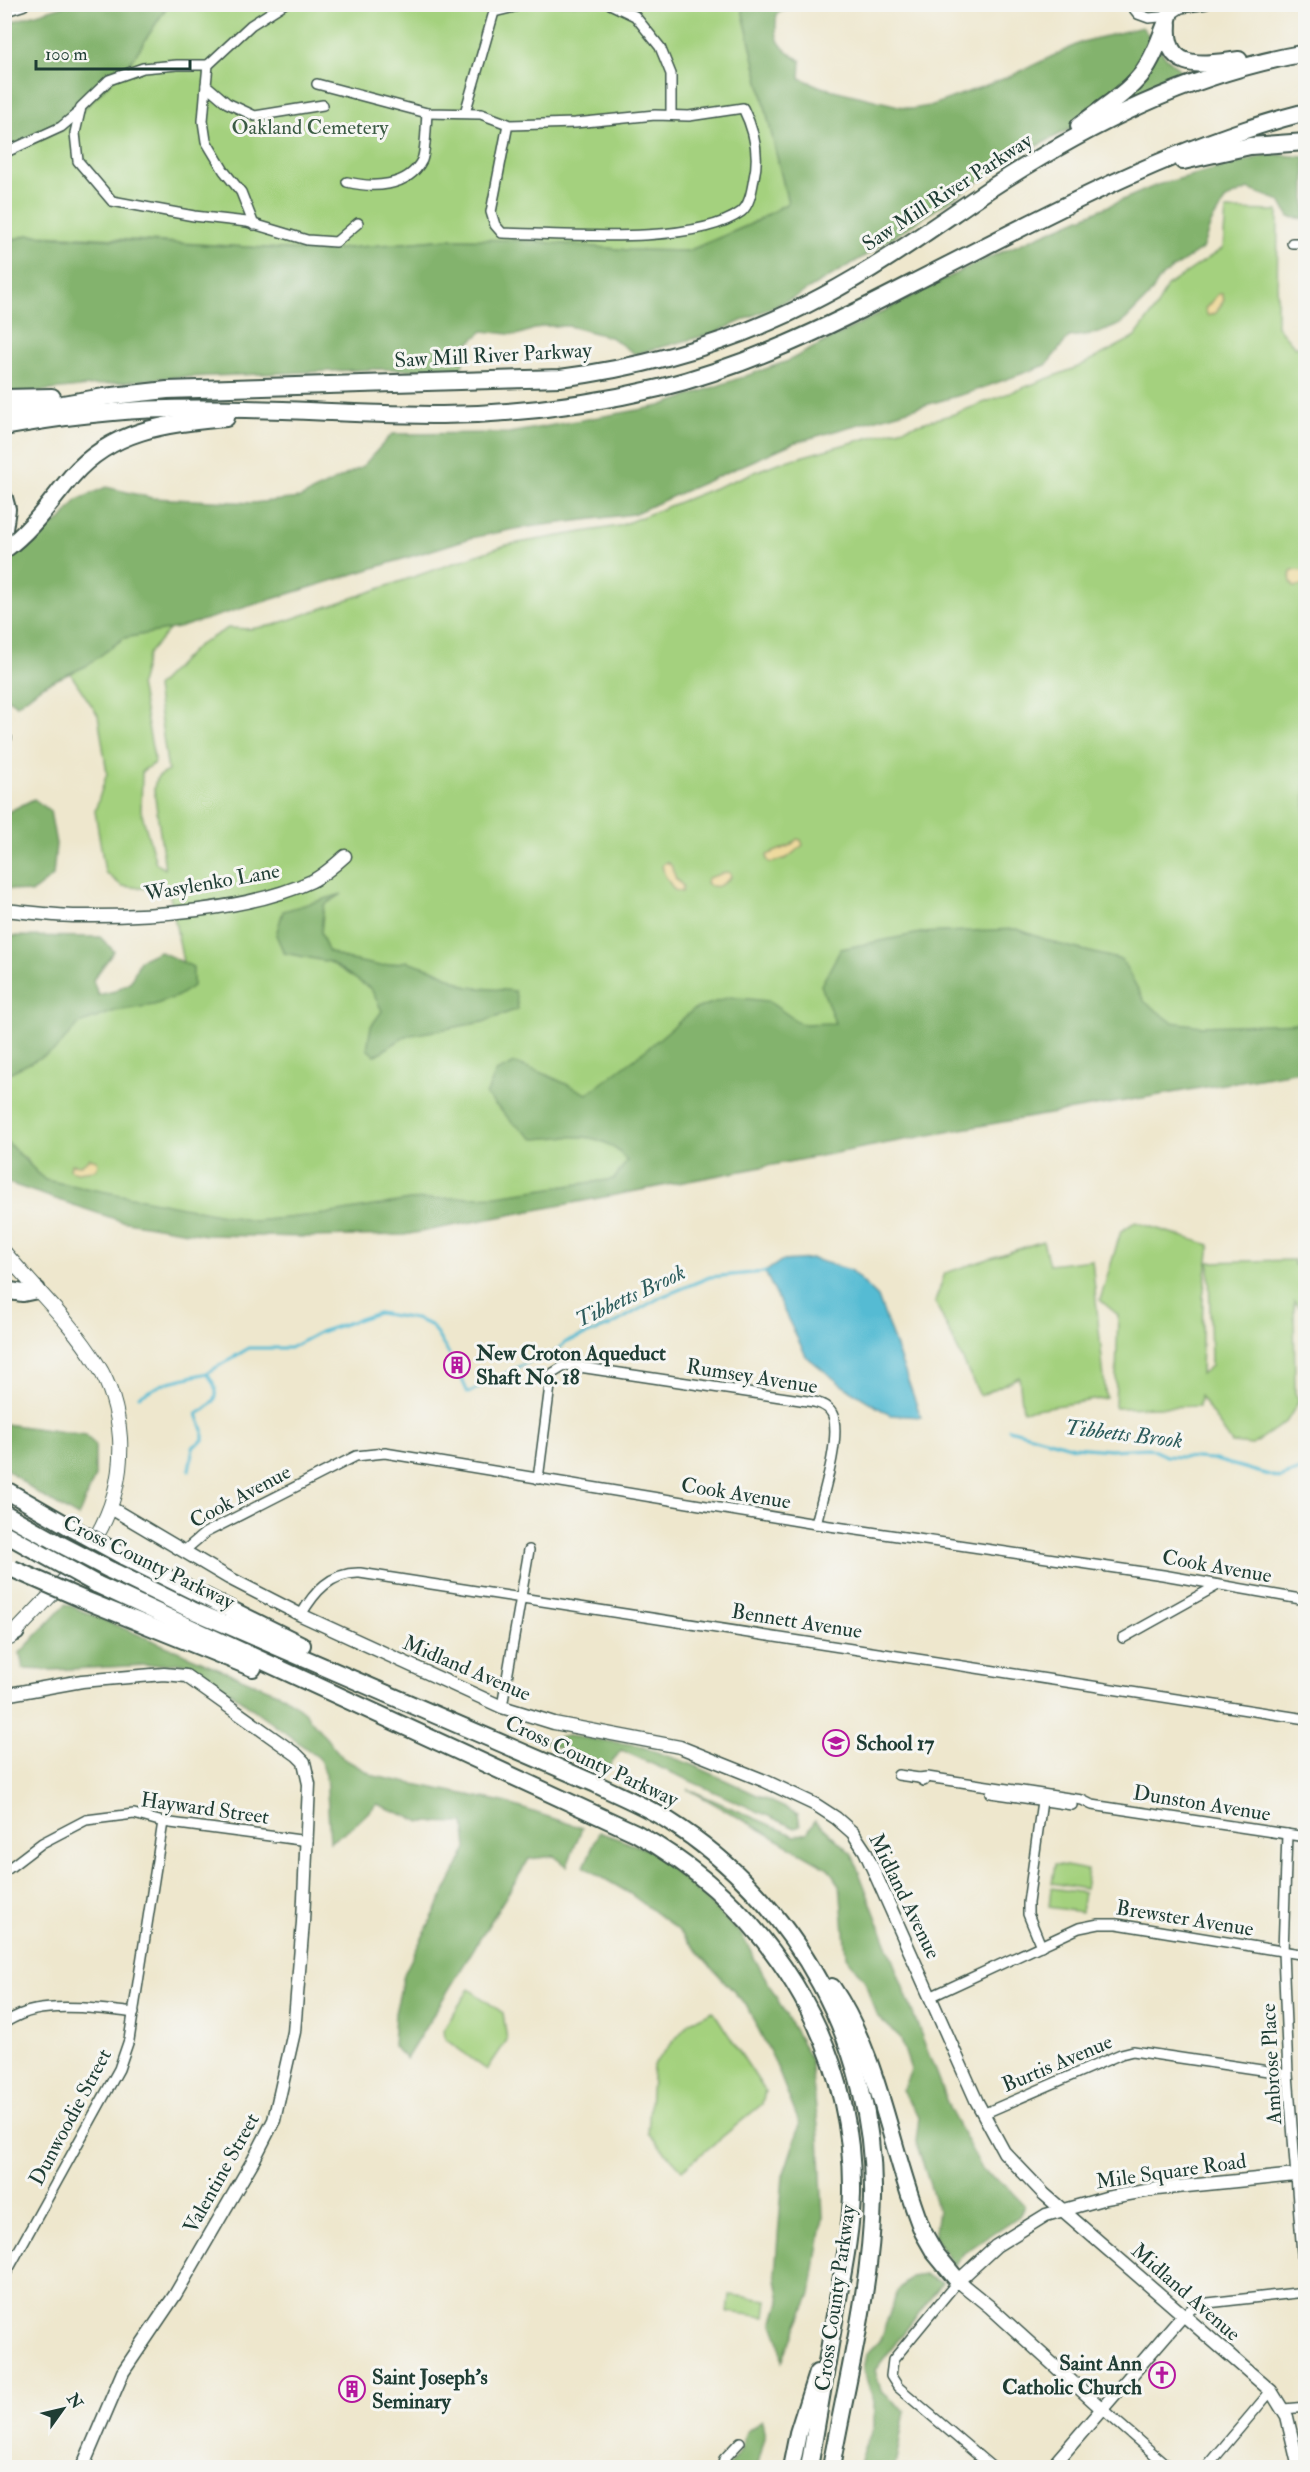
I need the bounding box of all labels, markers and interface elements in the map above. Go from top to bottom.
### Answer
scale bar [36,33,190,71]
text: 100 m [45,43,88,66]
park label: Oakland Cemetery [231,114,389,141]
street label: Saw Mill River Parkway [857,127,1038,258]
street label: Saw Mill River Parkway [394,337,593,374]
street label: Wasylenko Lane [141,857,282,908]
water label: Tibbetts Brook [571,1258,690,1334]
place label: New Croton Aqueduct Shaft No. 18 [475,1340,666,1391]
building icon: New Croton Aqueduct Shaft No. 18 [442,1350,472,1380]
street label: Rumsey Avenue [684,1353,820,1400]
water label: Tibbetts Brook [1064,1413,1184,1455]
street label: Cook Avenue [185,1458,296,1534]
street label: Cook Avenue [679,1471,793,1516]
street label: Cross County Parkway [58,1509,240,1616]
street label: Cook Avenue [1160,1544,1274,1589]
street label: Bennett Avenue [730,1598,864,1645]
street label: Midland Avenue [399,1629,535,1708]
street label: Cross County Parkway [501,1709,683,1814]
school or university icon: School 17 [821,1728,851,1758]
place label: School 17 [856,1730,935,1757]
street label: Dunston Avenue [1131,1779,1273,1828]
street label: Hayward Street [139,1786,271,1831]
street label: Midland Avenue [863,1829,947,1964]
street label: Brewster Avenue [1114,1894,1256,1943]
street label: Ambrose Place [1255,2002,1288,2126]
street label: Burtis Avenue [998,2028,1117,2099]
street label: Dunwoodie Street [23,2044,118,2190]
street label: Valentine Street [177,2108,266,2238]
street label: Mile Square Road [1094,2147,1249,2195]
street label: Cross County Parkway [809,2202,862,2393]
street label: Midland Avenue [1125,2237,1246,2347]
place label: Saint Ann Catholic Church [1002,2350,1142,2401]
church icon: Saint Ann Catholic Church [1147,2360,1177,2390]
place label: Saint Joseph's Seminary [372,2364,488,2415]
building icon: Saint Joseph's Seminary [337,2374,367,2404]
north arrow [33,2379,93,2439]
text: N [62,2389,87,2413]

